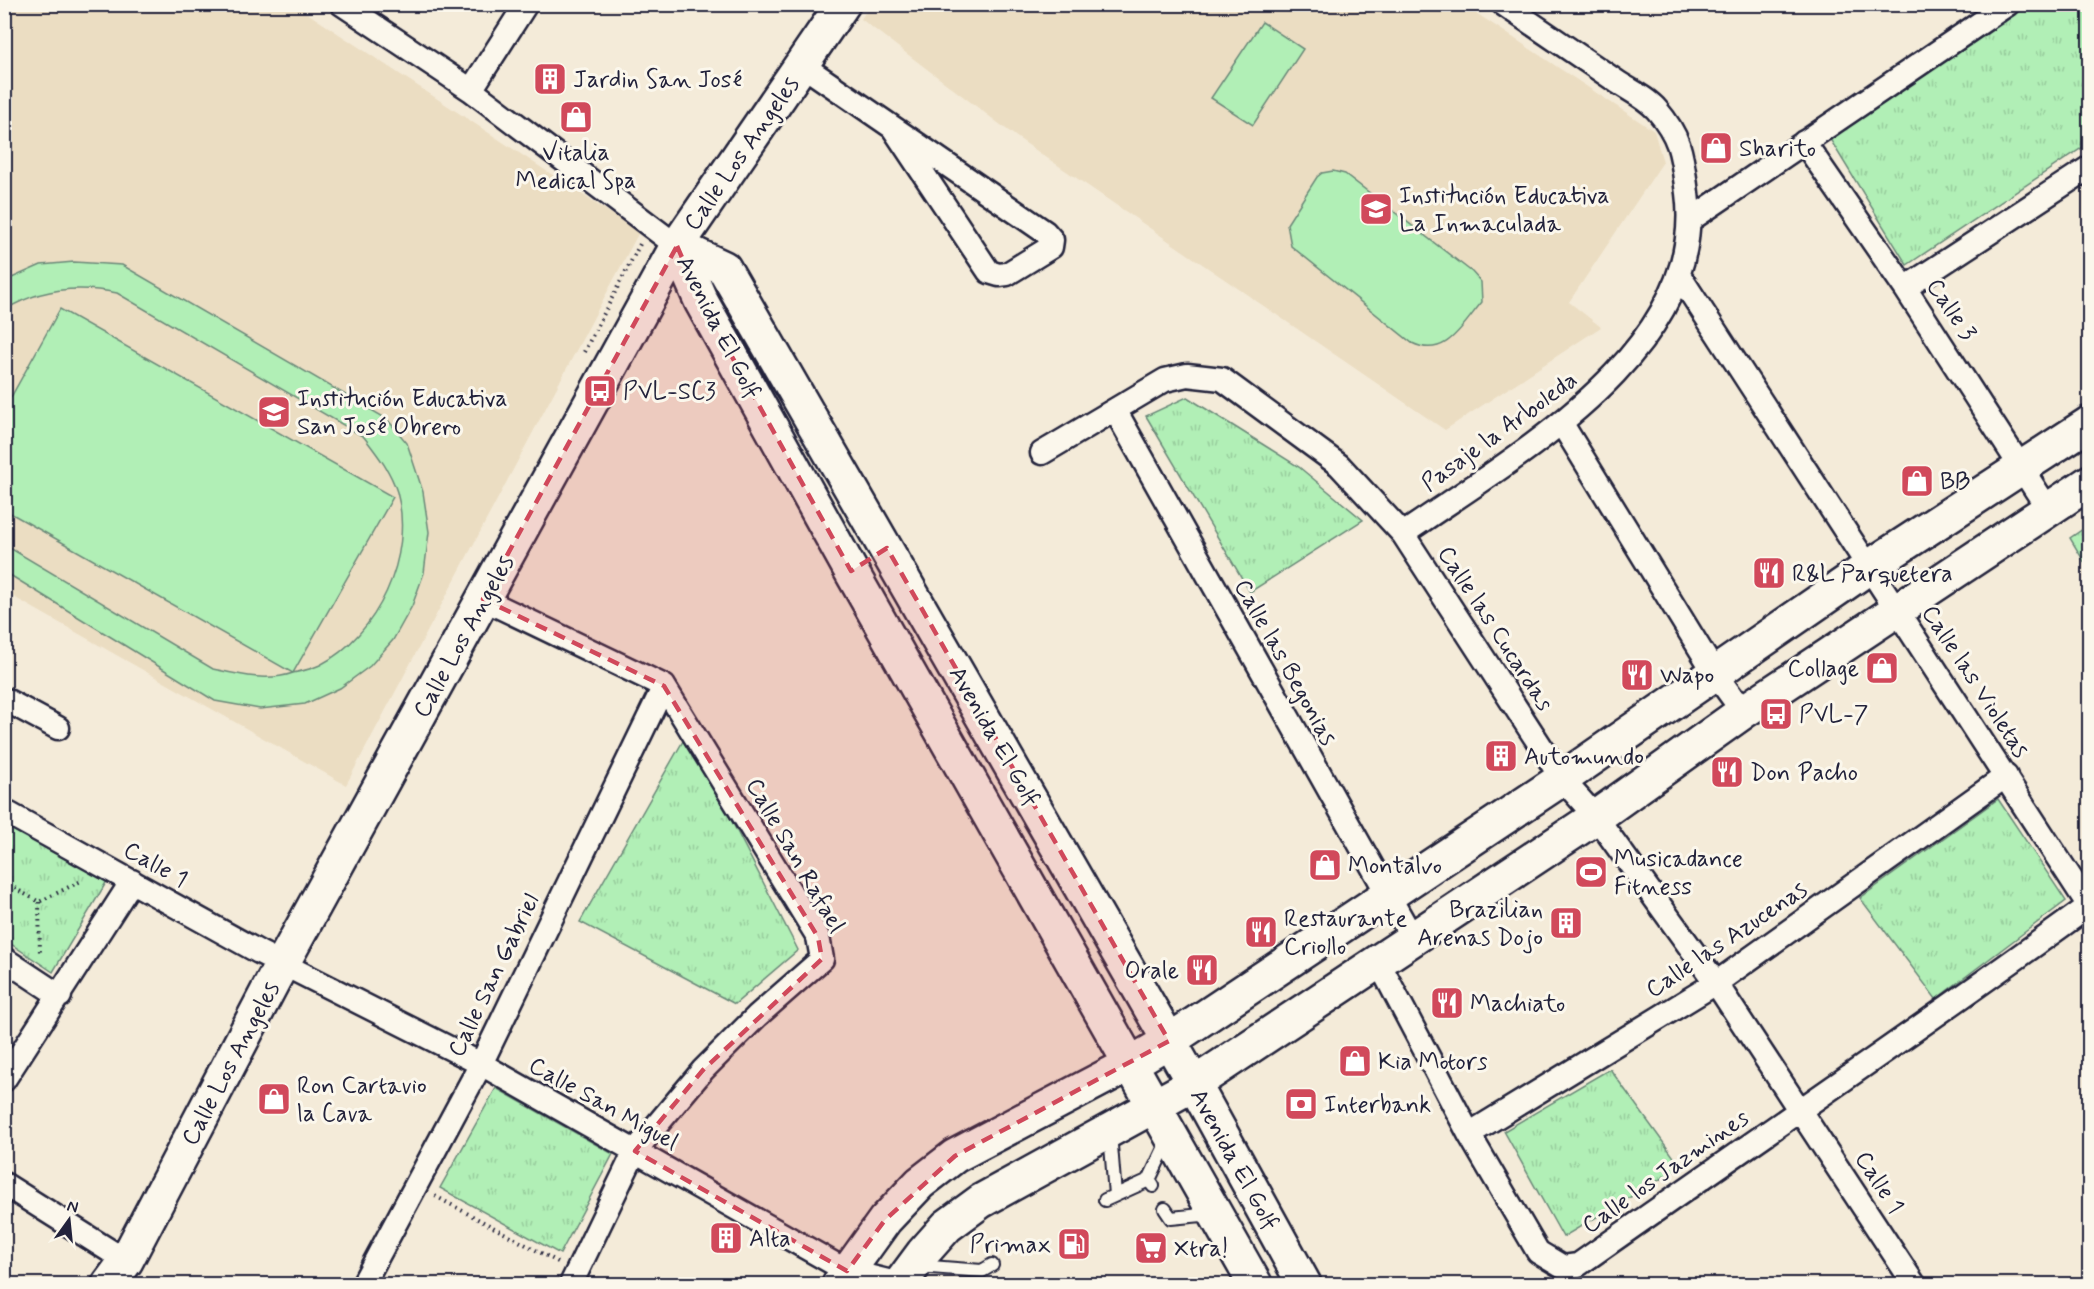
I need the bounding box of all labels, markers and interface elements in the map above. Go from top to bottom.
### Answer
building icon: Jardin San José [532,61,568,97]
place label: Jardin San José [573,65,742,96]
street label: Calle Los Angeles [677,71,807,237]
shop icon: Vitalia Medical Spa [558,99,594,135]
shop icon: Sharito [1698,130,1734,166]
place label: Sharito [1739,134,1816,165]
place label: Vitalia Medical Spa [516,138,636,197]
place label: Institución Educativa La Inmaculada [1399,181,1610,240]
school or university icon: Institución Educativa La Inmaculada [1358,191,1394,227]
street label: Avenida El Golf [668,251,767,405]
street label: Calle 3 [1919,273,1983,347]
street label: Pasaje la Arboleda [1416,365,1584,499]
bus stop icon: PVL-SC3 [582,373,618,409]
place label: PVL-SC3 [623,377,716,408]
place label: Institución Educativa San José Obrero [297,384,508,443]
school or university icon: Institución Educativa San José Obrero [256,394,292,430]
shop icon: BB [1899,463,1935,499]
place label: BB [1940,467,1970,498]
street label: Calle las Cucardas [1430,540,1560,718]
street label: Calle Los Angeles [407,550,522,724]
restaurant icon: R&L Parquetera [1751,555,1787,591]
place label: R&L Parquetera [1792,559,1953,590]
street label: Calle las Begonias [1226,574,1343,751]
street label: Calle las Violetas [1914,600,2036,764]
shop icon: Collage [1864,650,1900,686]
place label: Collage [1788,654,1859,685]
restaurant icon: Wapo [1619,657,1655,693]
street label: Avenida El Golf [941,661,1046,812]
place label: Wapo [1660,661,1714,692]
bus stop icon: PVL-7 [1758,696,1794,732]
place label: PVL-7 [1799,700,1868,731]
building icon: Automundo [1483,738,1519,774]
place label: Automundo [1524,742,1644,773]
restaurant icon: Don Pacho [1709,754,1745,790]
place label: Don Pacho [1750,758,1858,789]
street label: Calle San Rafael [738,773,852,939]
street label: Calle 1 [118,835,193,896]
place label: Musicadance Fitness [1614,844,1743,903]
shop icon: Montalvo [1307,847,1343,883]
place label: Montalvo [1348,851,1442,882]
sports icon: Musicadance Fitness [1573,854,1609,890]
street label: Calle las Azucenas [1640,875,1814,1006]
street label: Calle San Gabriel [441,889,547,1062]
place label: Brazilian Arenas Dojo [1417,895,1543,954]
place label: Restaurante Criollo [1284,904,1408,963]
building icon: Brazilian Arenas Dojo [1548,905,1584,941]
restaurant icon: Restaurante Criollo [1243,914,1279,950]
restaurant icon: Orale [1184,952,1220,988]
place label: Orale [1124,956,1179,987]
street label: Calle Los Angeles [175,976,288,1151]
restaurant icon: Machiato [1429,985,1465,1021]
place label: Machiato [1470,989,1565,1020]
shop icon: Kia Motors [1337,1043,1373,1079]
place label: Kia Motors [1378,1047,1488,1078]
street label: Calle San Miguel [523,1050,684,1158]
place label: Ron Cartavio la Cava [297,1071,427,1130]
shop icon: Ron Cartavio la Cava [256,1081,292,1117]
street label: Avenida El Golf [1182,1084,1285,1236]
bank icon: Interbank [1283,1086,1319,1122]
place label: Interbank [1324,1090,1431,1121]
street label: Calle los Jazmines [1576,1103,1756,1241]
street label: Calle 1 [1847,1146,1910,1220]
north arrow [39,1190,99,1250]
text: N [65,1195,80,1218]
building icon: Alta [708,1220,744,1256]
place label: Alta [749,1224,791,1255]
fuel station icon: Primax [1056,1226,1092,1262]
place label: Primax [970,1230,1051,1261]
supermarket icon: Xtra! [1133,1230,1169,1266]
place label: Xtra! [1174,1234,1228,1265]

